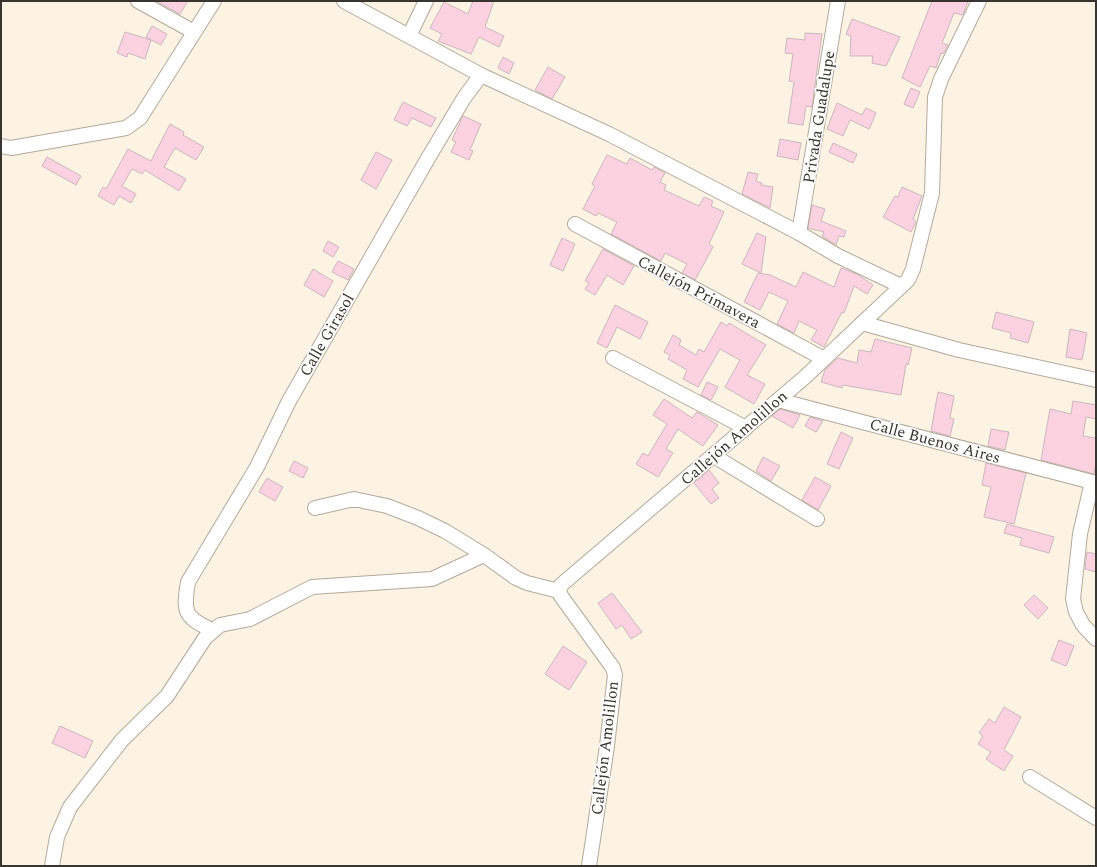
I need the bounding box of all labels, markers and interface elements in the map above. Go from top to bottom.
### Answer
street label: Privada Guadalupe [797,49,841,185]
street label: Callejón Primavera [633,249,765,335]
street label: Calle Girasol [294,289,360,381]
street label: Callejón Amolillon [675,385,793,491]
street label: Calle Buenos Aires [867,412,1003,470]
street label: Callejón Amolillon [585,680,625,816]

